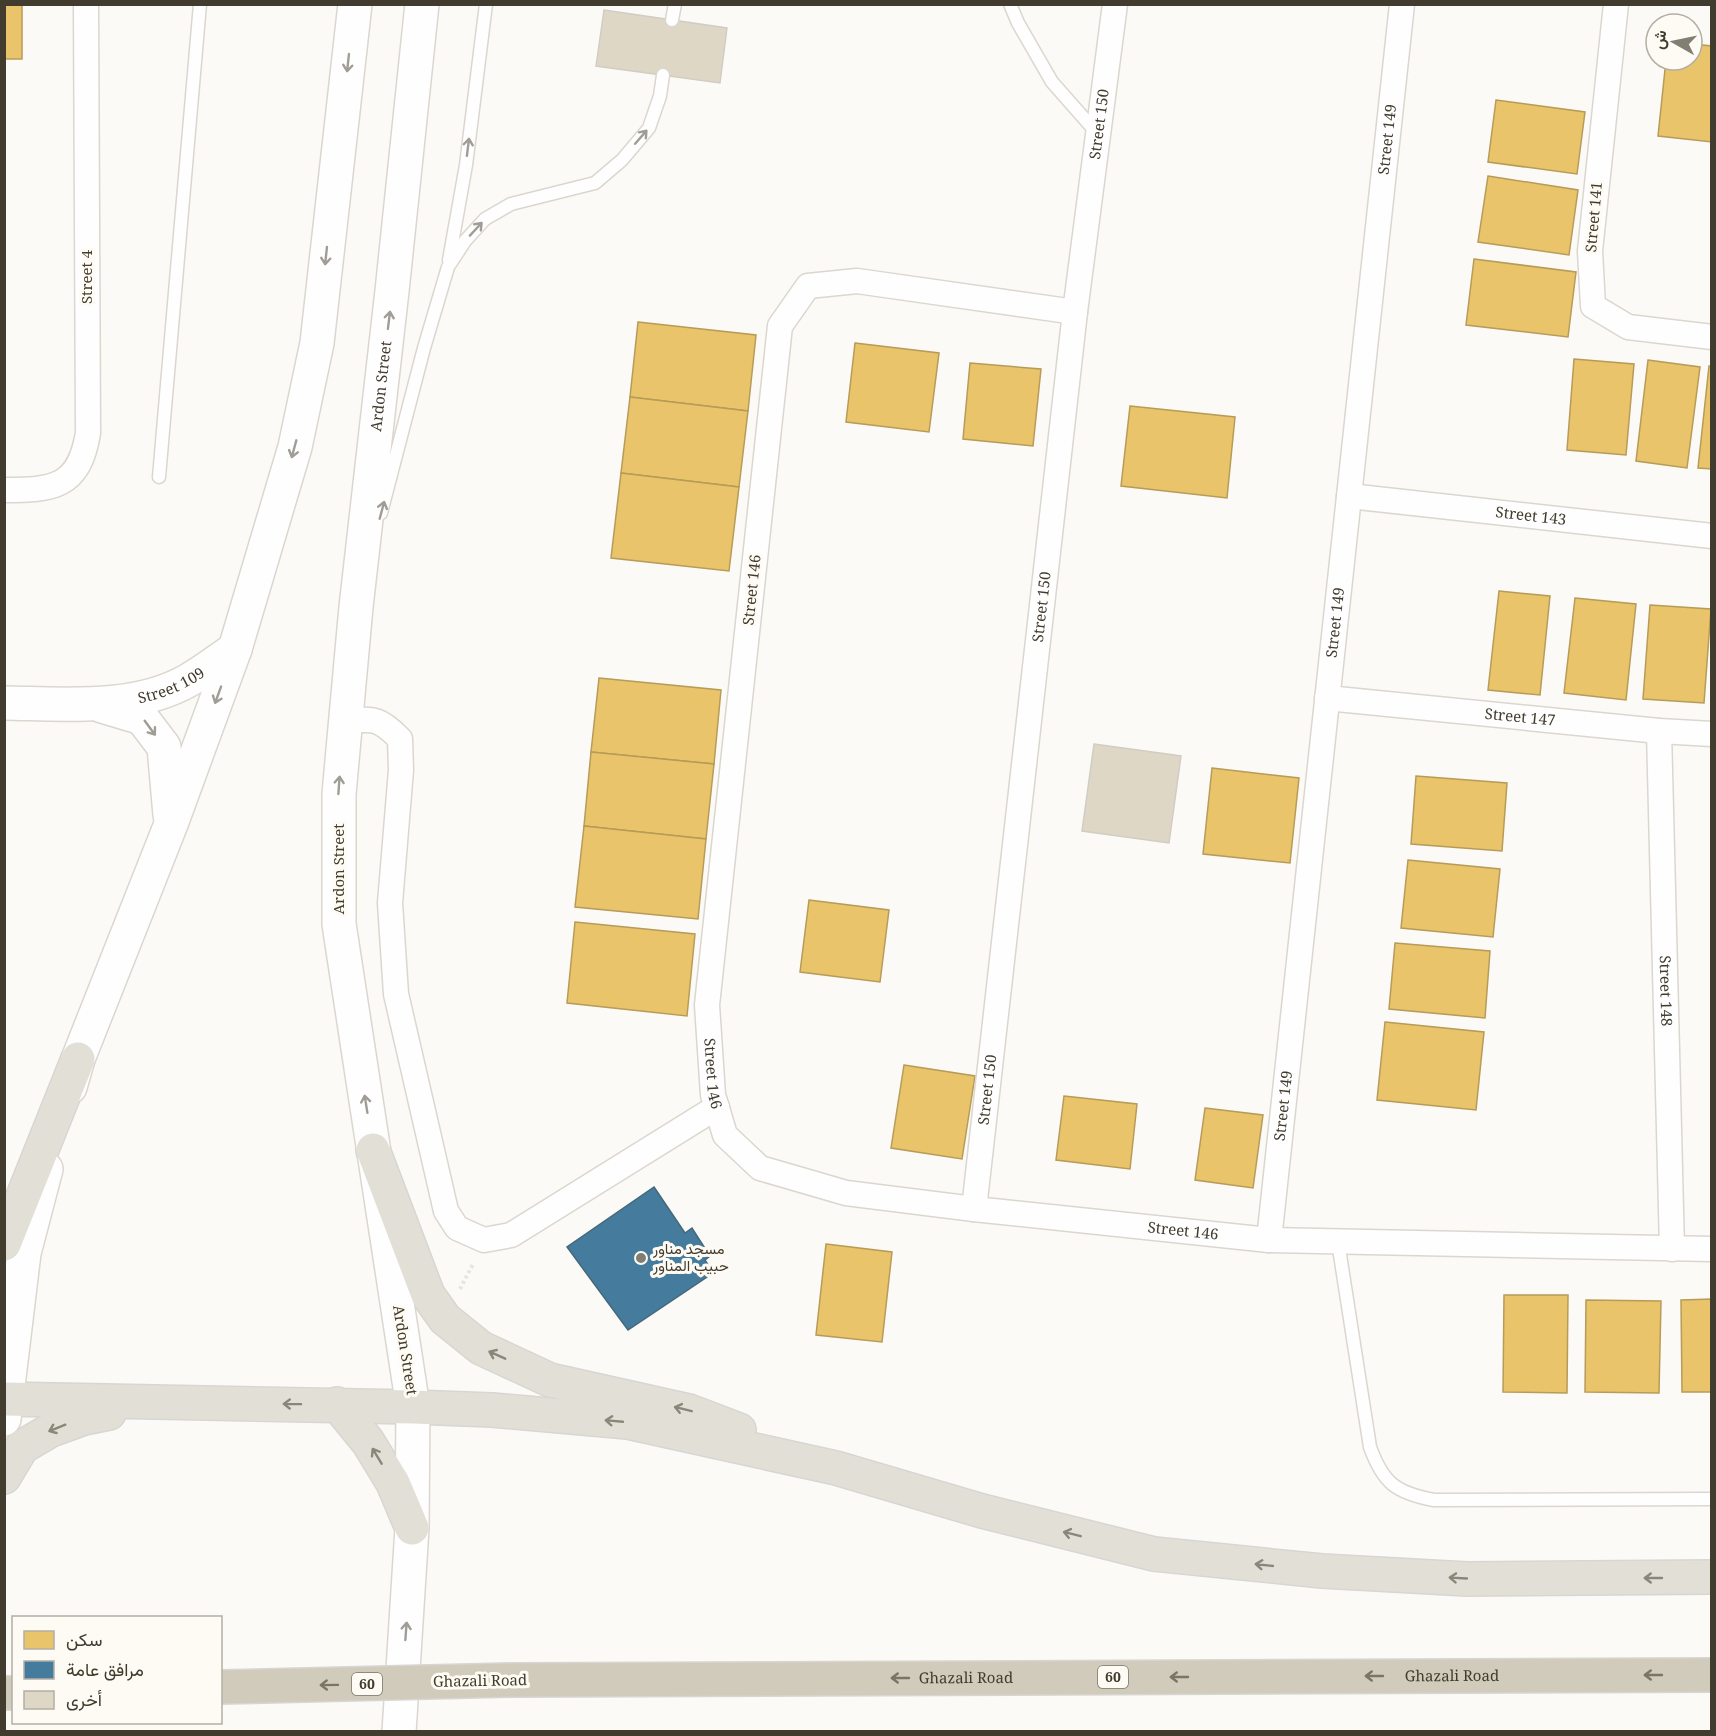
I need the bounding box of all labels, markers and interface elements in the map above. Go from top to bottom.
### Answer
north arrow [1644,12,1704,72]
text: ش [1647,28,1672,51]
one-way arrow [342,52,353,72]
street label: Street 150 [1084,88,1113,161]
street label: Street 149 [1373,103,1400,176]
one-way arrow [635,129,648,145]
one-way arrow [463,138,474,158]
street label: Street 141 [1580,181,1606,253]
one-way arrow [469,221,483,236]
one-way arrow [321,246,332,266]
street label: Street 4 [76,249,96,304]
one-way arrow [384,310,395,330]
street label: Ardon Street [365,340,395,432]
one-way arrow [288,439,300,458]
one-way arrow [377,501,388,520]
street label: Street 143 [1495,501,1567,529]
street label: Street 146 [737,554,765,626]
street label: Street 150 [1027,570,1055,643]
street label: Street 149 [1321,586,1348,659]
street label: Street 109 [136,662,208,707]
one-way arrow [212,685,223,704]
street label: Street 147 [1484,703,1556,730]
one-way arrow [143,719,156,735]
one-way arrow [334,776,345,796]
street label: Ardon Street [328,824,348,914]
street label: Street 148 [1656,955,1677,1027]
street label: Street 146 [700,1038,728,1111]
street label: Street 150 [973,1053,1000,1126]
street label: Street 149 [1269,1069,1296,1142]
one-way arrow [361,1095,372,1114]
street label: Street 146 [1147,1216,1219,1244]
place label: مسجد مناور حبيب المناور [652,1238,729,1275]
marker: مسجد مناور حبيب المناور [634,1251,648,1265]
street label: Ardon Street [389,1303,423,1396]
one-way arrow [488,1349,506,1360]
one-way arrow [282,1398,302,1409]
one-way arrow [674,1403,693,1415]
one-way arrow [605,1415,625,1426]
one-way arrow [49,1423,67,1434]
one-way arrow [370,1448,382,1465]
one-way arrow [1062,1527,1081,1539]
one-way arrow [1254,1559,1274,1570]
one-way arrow [1644,1572,1664,1584]
one-way arrow [1449,1573,1469,1584]
legend [12,1616,222,1724]
one-way arrow [400,1622,411,1642]
text: سكن [66,1627,102,1651]
text: مرافق عامة [66,1657,144,1681]
street label: Ghazali Road [1405,1665,1499,1685]
road number: 60 [1098,1666,1128,1688]
street label: Ghazali Road [919,1667,1013,1687]
street label: Ghazali Road [433,1669,527,1691]
one-way arrow [1644,1669,1664,1681]
one-way arrow [1365,1670,1385,1682]
one-way arrow [1170,1671,1190,1683]
one-way arrow [891,1672,911,1684]
road number: 60 [352,1673,382,1695]
one-way arrow [320,1679,340,1690]
text: أخرى [66,1687,102,1711]

